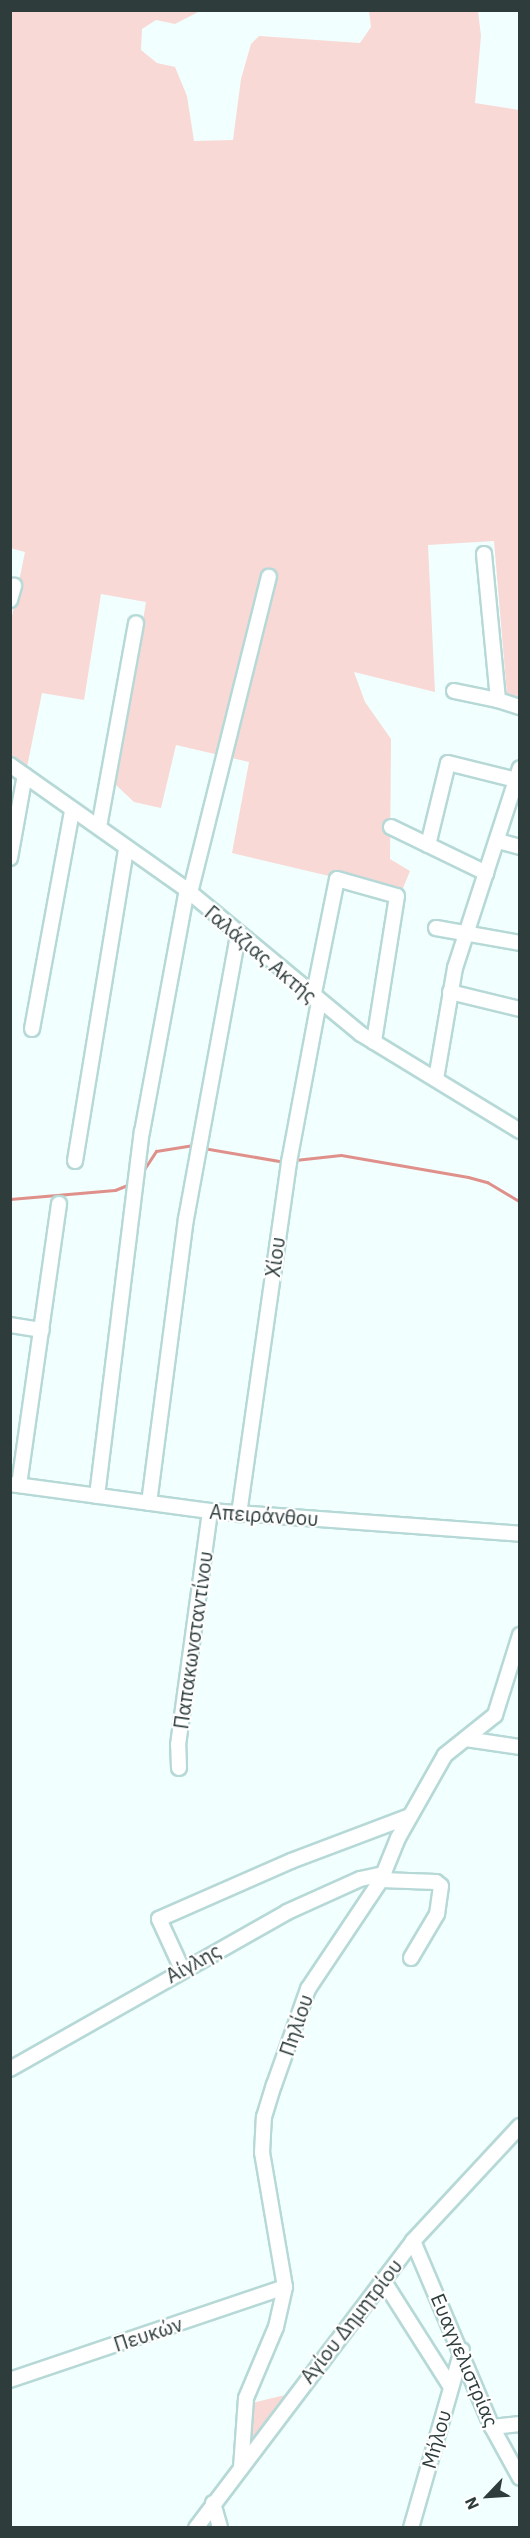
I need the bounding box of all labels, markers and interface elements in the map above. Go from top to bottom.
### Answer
street label: Γαλάζιας Ακτής [200,900,322,1008]
street label: Χίου [260,1235,290,1279]
street label: Απειράνθου [209,1499,319,1531]
street label: Παπακωνσταντίνου [169,1549,217,1731]
street label: Αίγλης [161,1938,225,1988]
street label: Πηλίου [274,1991,318,2059]
street label: Αγίου Δημητρίου [295,2254,407,2388]
street label: Ευαγγελιστρίας [426,2290,504,2430]
street label: Πευκών [111,2312,185,2356]
street label: Μήλου [416,2407,456,2471]
north arrow [458,2466,518,2526]
text: N [460,2494,483,2513]

